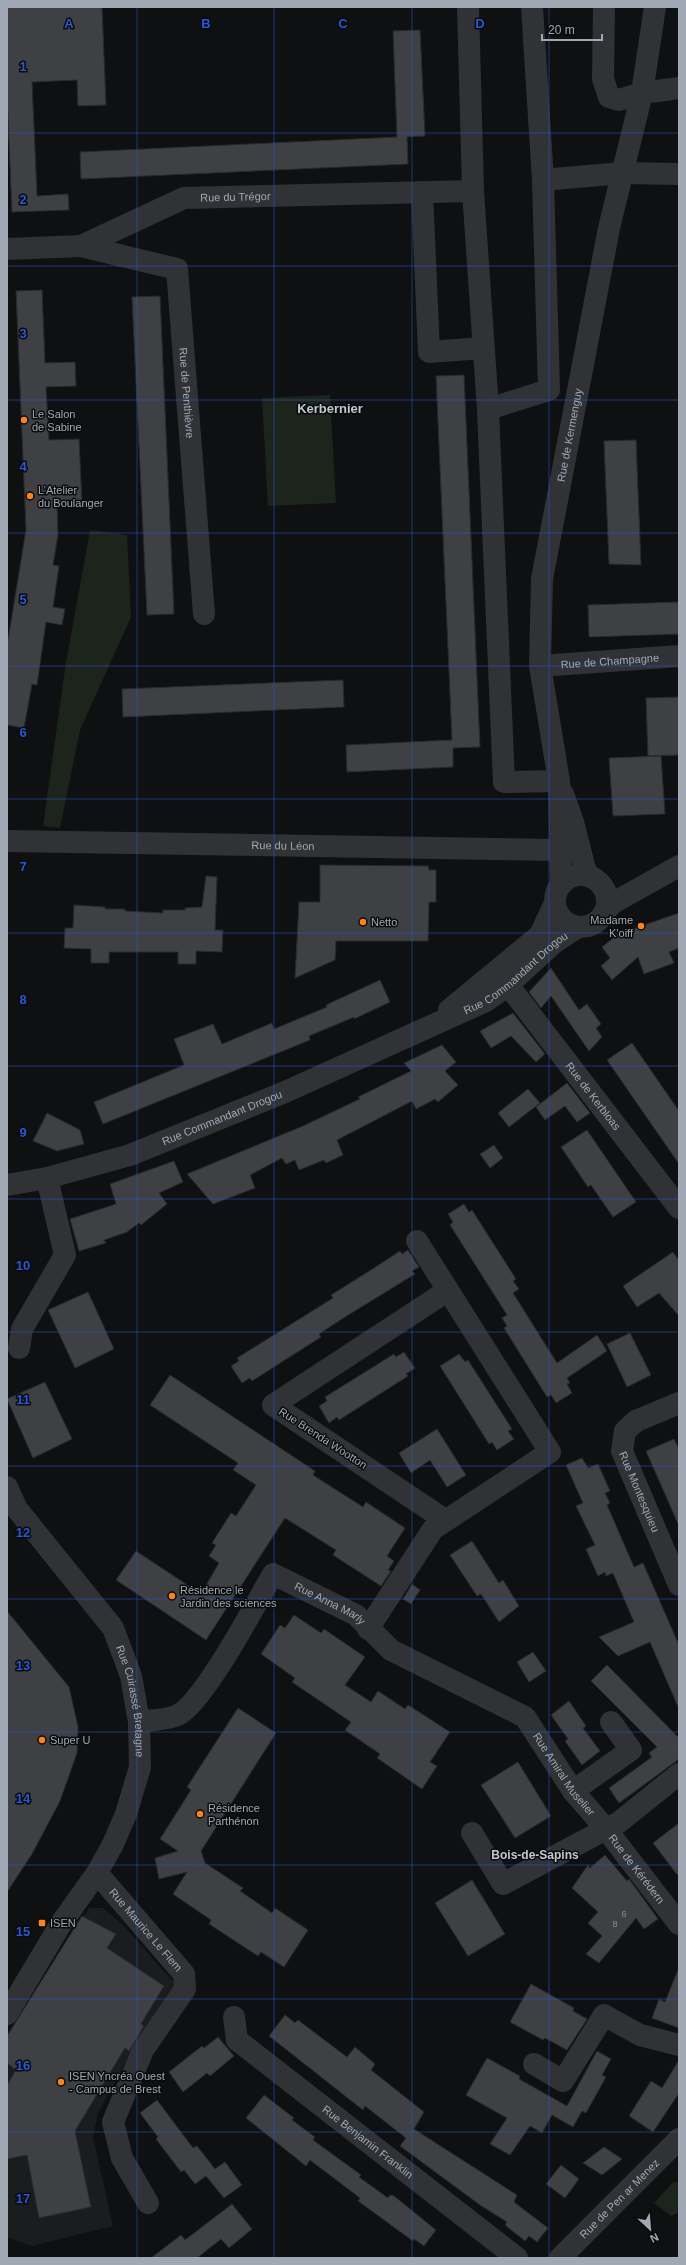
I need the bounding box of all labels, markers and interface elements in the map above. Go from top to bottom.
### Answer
text: A [64,16,74,31]
text: B [201,16,211,31]
text: C [338,16,348,31]
text: D [475,16,485,31]
scale bar [542,16,602,42]
text: 20 m [548,23,575,37]
text: 1 [19,59,27,74]
street label: Rue du Trégor [200,190,271,204]
text: 2 [19,192,27,207]
text: 3 [19,326,27,341]
street label: Rue de Penthièvre [177,347,196,439]
street label: Rue de Kermenguy [555,387,584,483]
district label: Kerbernier [297,401,363,416]
place label: Le Salon de Sabine [32,408,82,433]
marker: Le Salon de Sabine [19,415,29,425]
text: 4 [19,459,27,474]
place label: L’Atelier du Boulanger [38,484,104,509]
marker: L’Atelier du Boulanger [25,491,35,501]
text: 5 [19,592,27,607]
street label: Rue de Champagne [560,651,659,670]
text: 6 [19,725,27,740]
street label: Rue du Léon [251,839,315,852]
text: 7 [19,859,27,874]
place label: Madame K'oiff [590,914,634,939]
place label: Netto [371,916,397,928]
marker: Netto [358,917,368,927]
marker: Madame K'oiff [636,921,646,931]
street label: Rue Commandant Drogou [462,929,570,1016]
text: 8 [19,992,27,1007]
street label: Rue de Kerbloas [563,1060,623,1133]
street label: Rue Commandant Drogou [160,1088,284,1147]
text: 9 [19,1125,27,1140]
text: 10 [16,1258,30,1273]
text: 11 [16,1392,30,1407]
street label: Rue Brenda Wootton [277,1405,369,1471]
street label: Rue Montesquieu [617,1450,662,1534]
text: 12 [16,1525,30,1540]
street label: Rue Anna Marly [293,1580,368,1627]
place label: Résidence le Jardin des sciences [180,1584,277,1609]
marker: Résidence le Jardin des sciences [167,1591,177,1601]
street label: Rue Cuirassé Bretagne [114,1643,146,1757]
text: 13 [16,1658,30,1673]
street label: Rue Amiral Muselier [531,1731,598,1818]
place label: Super U [50,1734,90,1746]
marker: Super U [37,1735,47,1745]
text: 14 [16,1791,31,1806]
place label: Résidence Parthénon [208,1802,260,1827]
marker: Résidence Parthénon [195,1809,205,1819]
street label: Rue de Kérédern [606,1832,667,1906]
district label: Bois-de-Sapins [491,1848,579,1862]
street label: Rue Maurice Le Flem [107,1886,185,1974]
house number: 6 [621,1909,627,1919]
place label: ISEN [50,1917,76,1929]
marker: ISEN [37,1918,47,1928]
house number: 8 [612,1919,618,1929]
text: 15 [16,1924,30,1939]
text: 16 [16,2058,30,2073]
place label: ISEN Yncréa Ouest - Campus de Brest [69,2070,165,2095]
marker: ISEN Yncréa Ouest - Campus de Brest [56,2077,66,2087]
street label: Rue Benjamin Franklin [320,2103,415,2181]
street label: Rue de Pen ar Menez [577,2156,662,2241]
text: 17 [16,2191,30,2206]
north arrow [630,2209,670,2249]
text: N [648,2231,661,2245]

